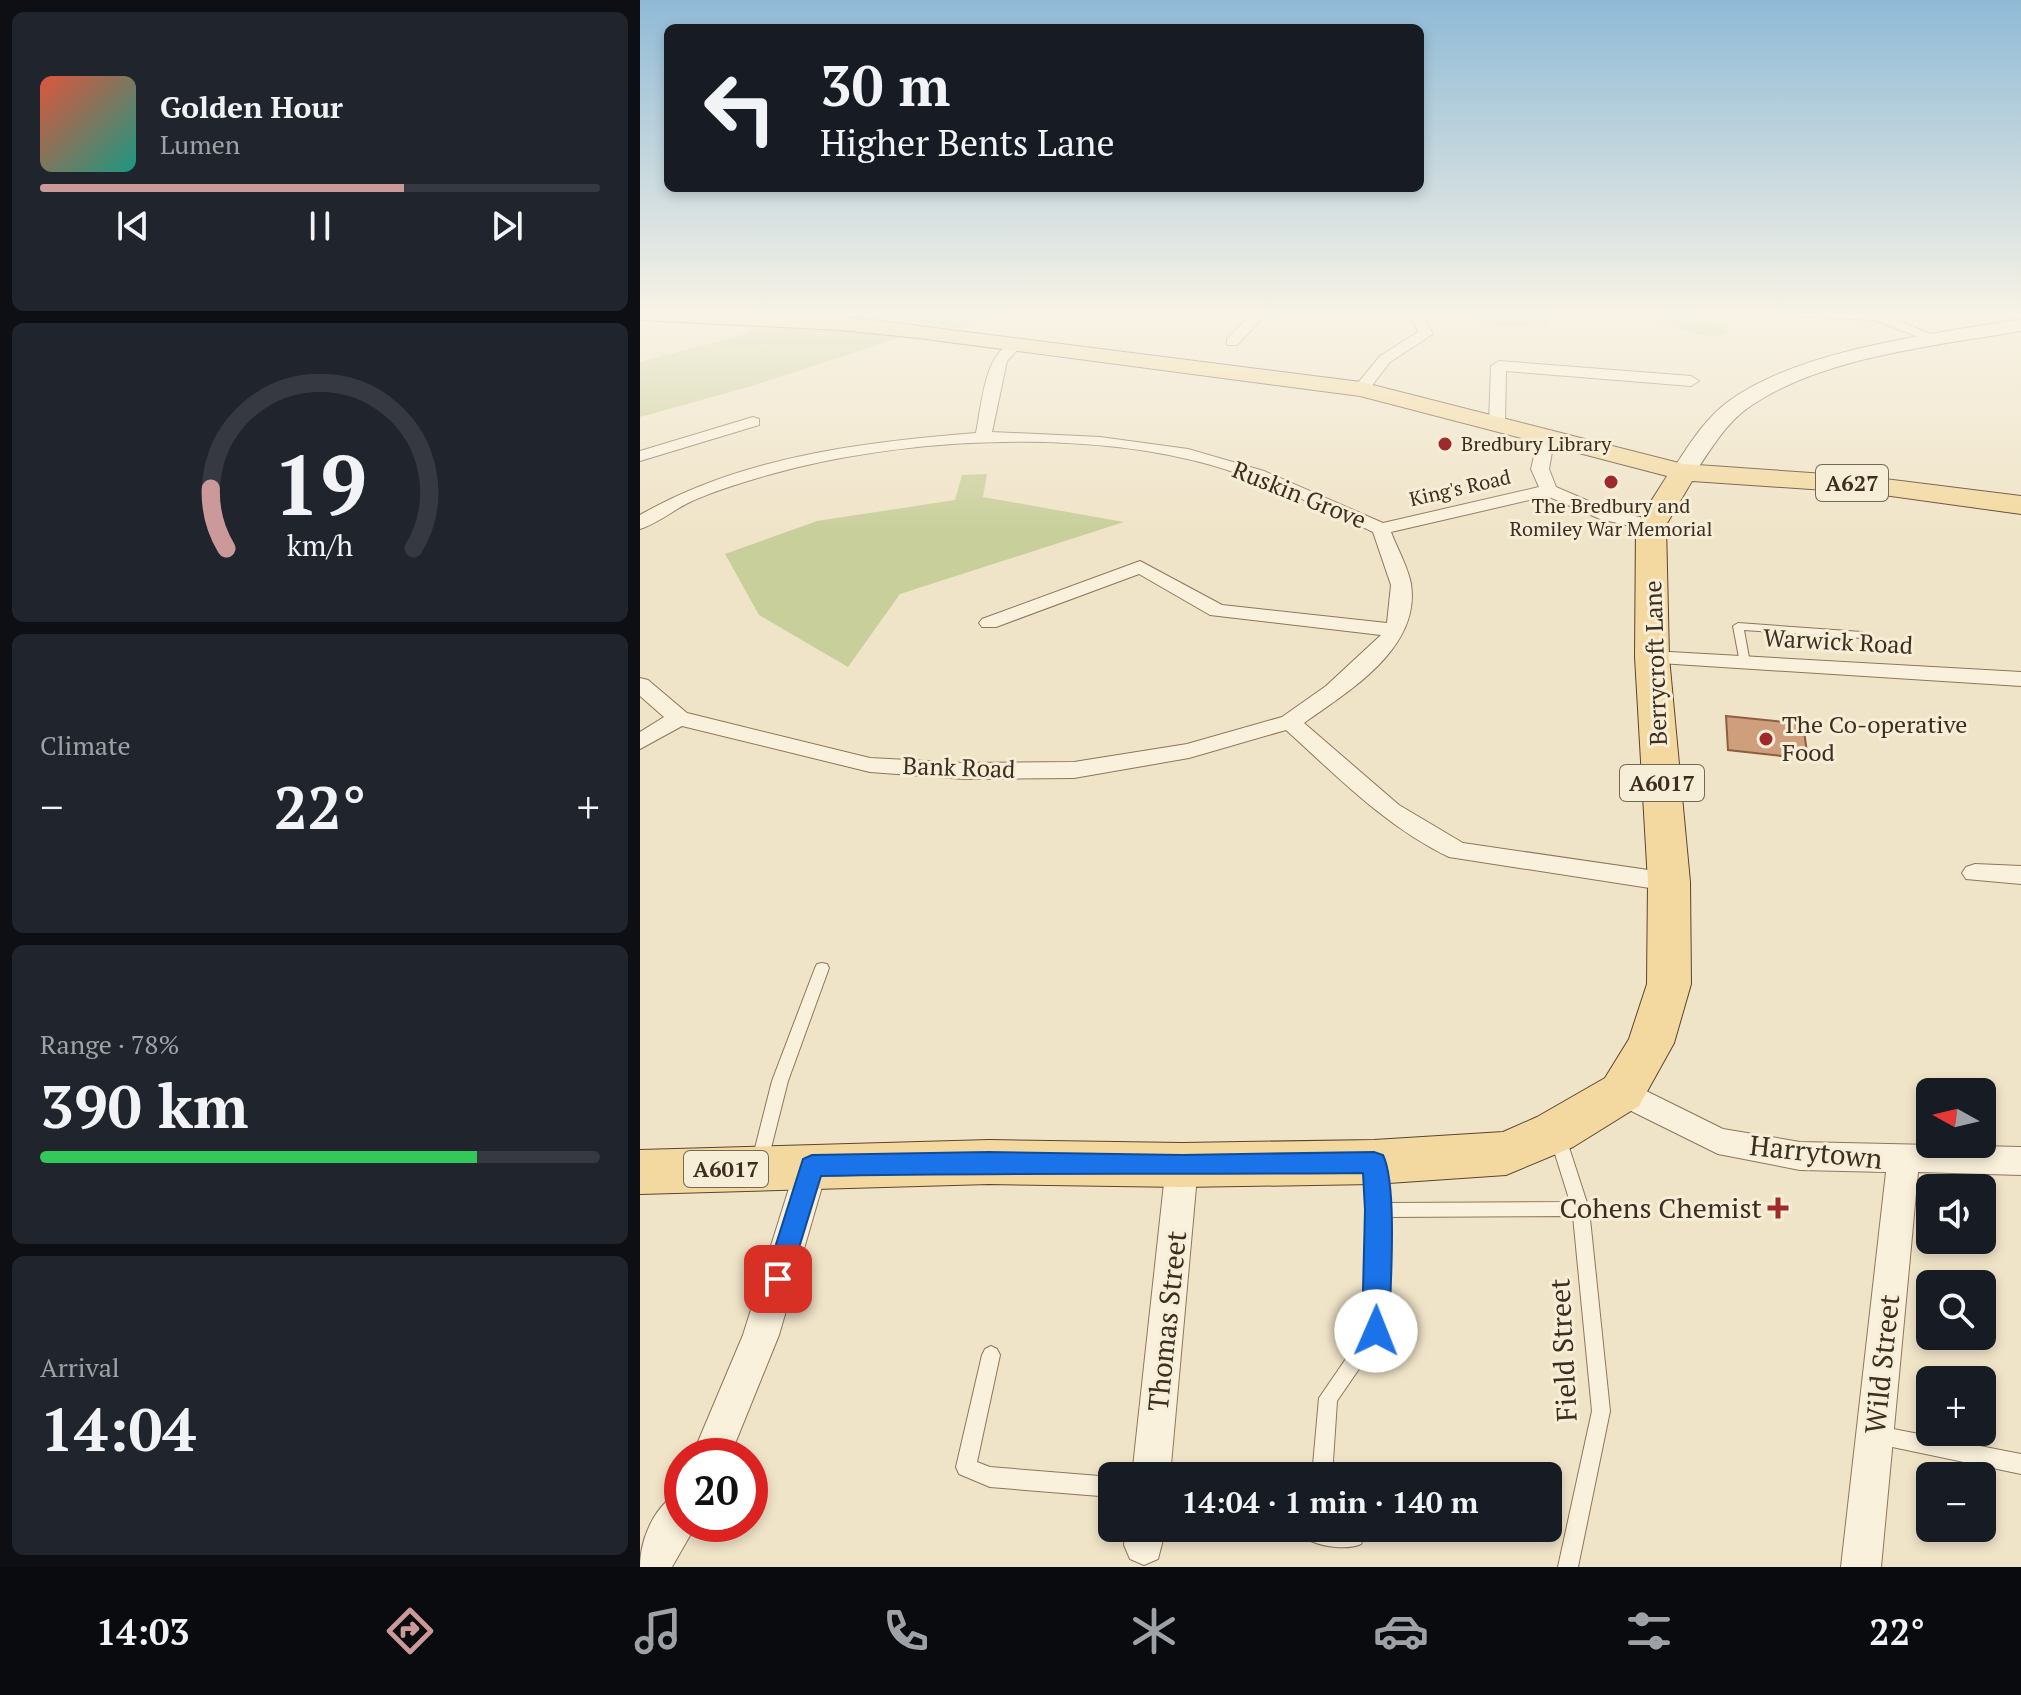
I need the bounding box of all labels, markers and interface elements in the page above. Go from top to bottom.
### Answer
text: 30 m [820,48,950,122]
icon: left [688,56,792,160]
text: Golden Hour [160,87,343,127]
text: Higher Bents Lane [820,119,1115,166]
text: Lumen [160,127,240,161]
icon: previous [111,204,155,248]
icon: pause [298,204,342,248]
icon: next [485,204,529,248]
text: 19 [273,428,367,538]
place label: Bredbury Library [1461,430,1612,457]
marker: Bredbury Library [1436,435,1454,453]
street label: Ruskin Grove [1228,453,1371,535]
street label: King's Road [1407,463,1513,512]
road number: A627 [1816,465,1888,501]
marker: The Bredbury and Romiley War Memorial [1602,473,1620,491]
place label: The Bredbury and Romiley War Memorial [1510,492,1712,542]
text: km/h [287,526,353,564]
street label: Berrycroft Lane [1636,580,1674,746]
street label: Warwick Road [1762,621,1914,661]
place label: The Co-operative Food [1782,708,1967,768]
text: Climate [40,728,131,762]
marker: The Co-operative Food [1757,730,1775,748]
street label: Bank Road [902,749,1016,785]
road number: A6017 [1620,765,1704,801]
text: 22° [274,767,366,846]
text: − [40,777,63,836]
text: + [577,777,600,836]
text: Range · 78% [40,1027,179,1061]
text: 390 km [40,1066,248,1145]
north arrow [1916,1078,1996,1158]
map controls [1916,1078,1996,1542]
street label: Harrytown [1748,1126,1885,1177]
road number: A6017 [684,1151,768,1187]
button: sound [1916,1174,1996,1254]
place label: Cohens Chemist [1559,1189,1763,1226]
marker: Cohens Chemist [1769,1199,1787,1217]
street label: Thomas Street [1139,1228,1194,1413]
pin [744,1245,812,1313]
icon: arrive [756,1257,800,1301]
button: search [1916,1270,1996,1350]
street label: Field Street [1540,1277,1585,1423]
position arrow [1334,1289,1418,1373]
street label: Wild Street [1856,1292,1907,1436]
text: Arrival [40,1350,120,1384]
button: + [1916,1366,1996,1446]
text: 14:04 [40,1389,196,1468]
speed limit sign: 20 [664,1438,768,1542]
button: − [1916,1462,1996,1542]
text: 14:04 · 1 min · 140 m [1182,1482,1478,1522]
icon: directions [382,1603,438,1659]
icon: music [630,1603,686,1659]
icon: phone [878,1603,934,1659]
icon: climate [1126,1603,1182,1659]
icon: car [1373,1603,1429,1659]
icon: filters [1621,1603,1677,1659]
text: 14:03 [96,1608,190,1655]
text: 22° [1869,1608,1925,1655]

